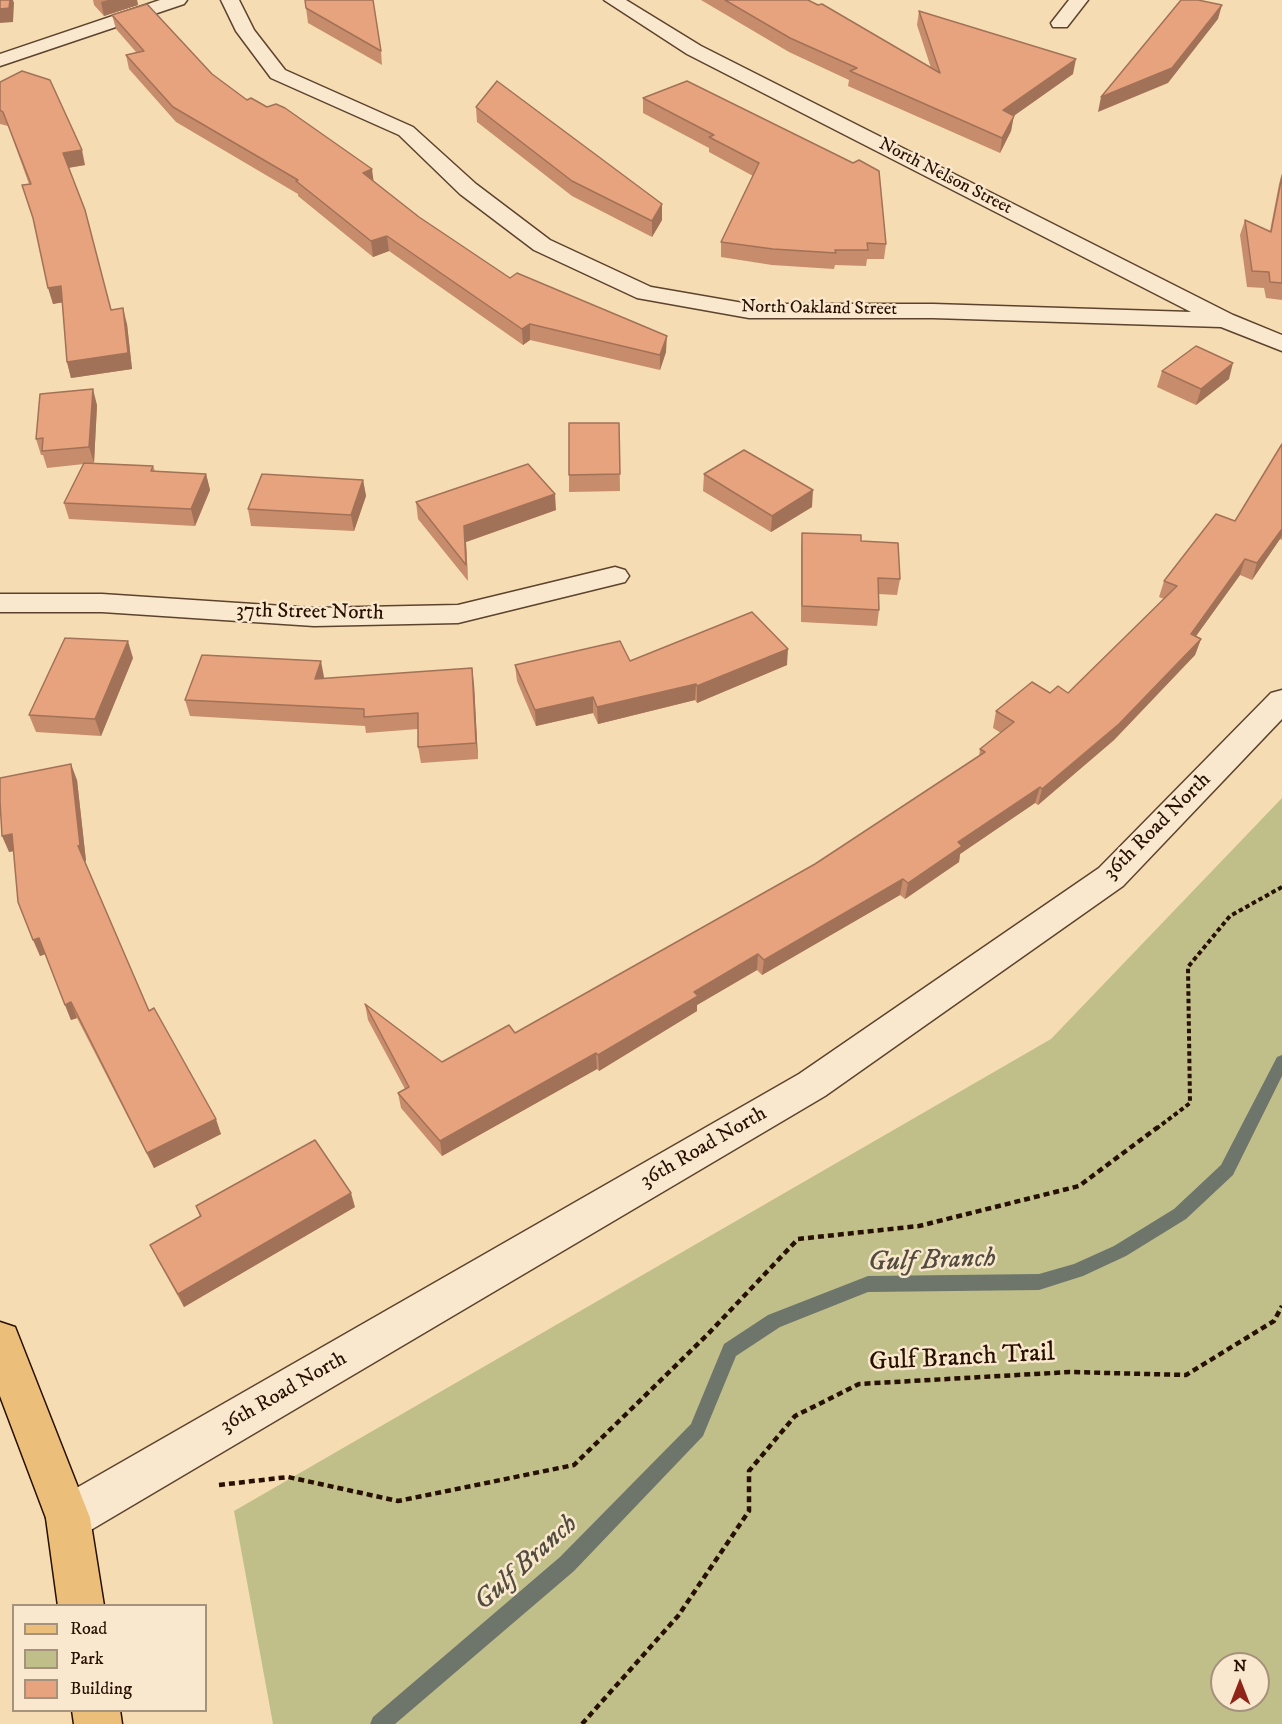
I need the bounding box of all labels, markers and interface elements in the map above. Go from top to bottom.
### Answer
street label: North Nelson Street [875,134,1015,220]
street label: North Oakland Street [741,297,897,321]
street label: 37th Street North [236,599,384,627]
street label: 36th Road North [1099,768,1217,886]
street label: 36th Road North [636,1102,772,1194]
water label: Gulf Branch [867,1244,997,1280]
street label: Gulf Branch Trail [869,1339,1055,1379]
street label: 36th Road North [216,1347,352,1439]
water label: Gulf Branch [469,1509,585,1619]
legend [12,1604,207,1712]
text: Road [70,1618,107,1640]
text: Park [70,1648,104,1670]
north arrow [1210,1652,1270,1712]
text: N [1233,1656,1247,1676]
text: Building [70,1678,132,1700]

